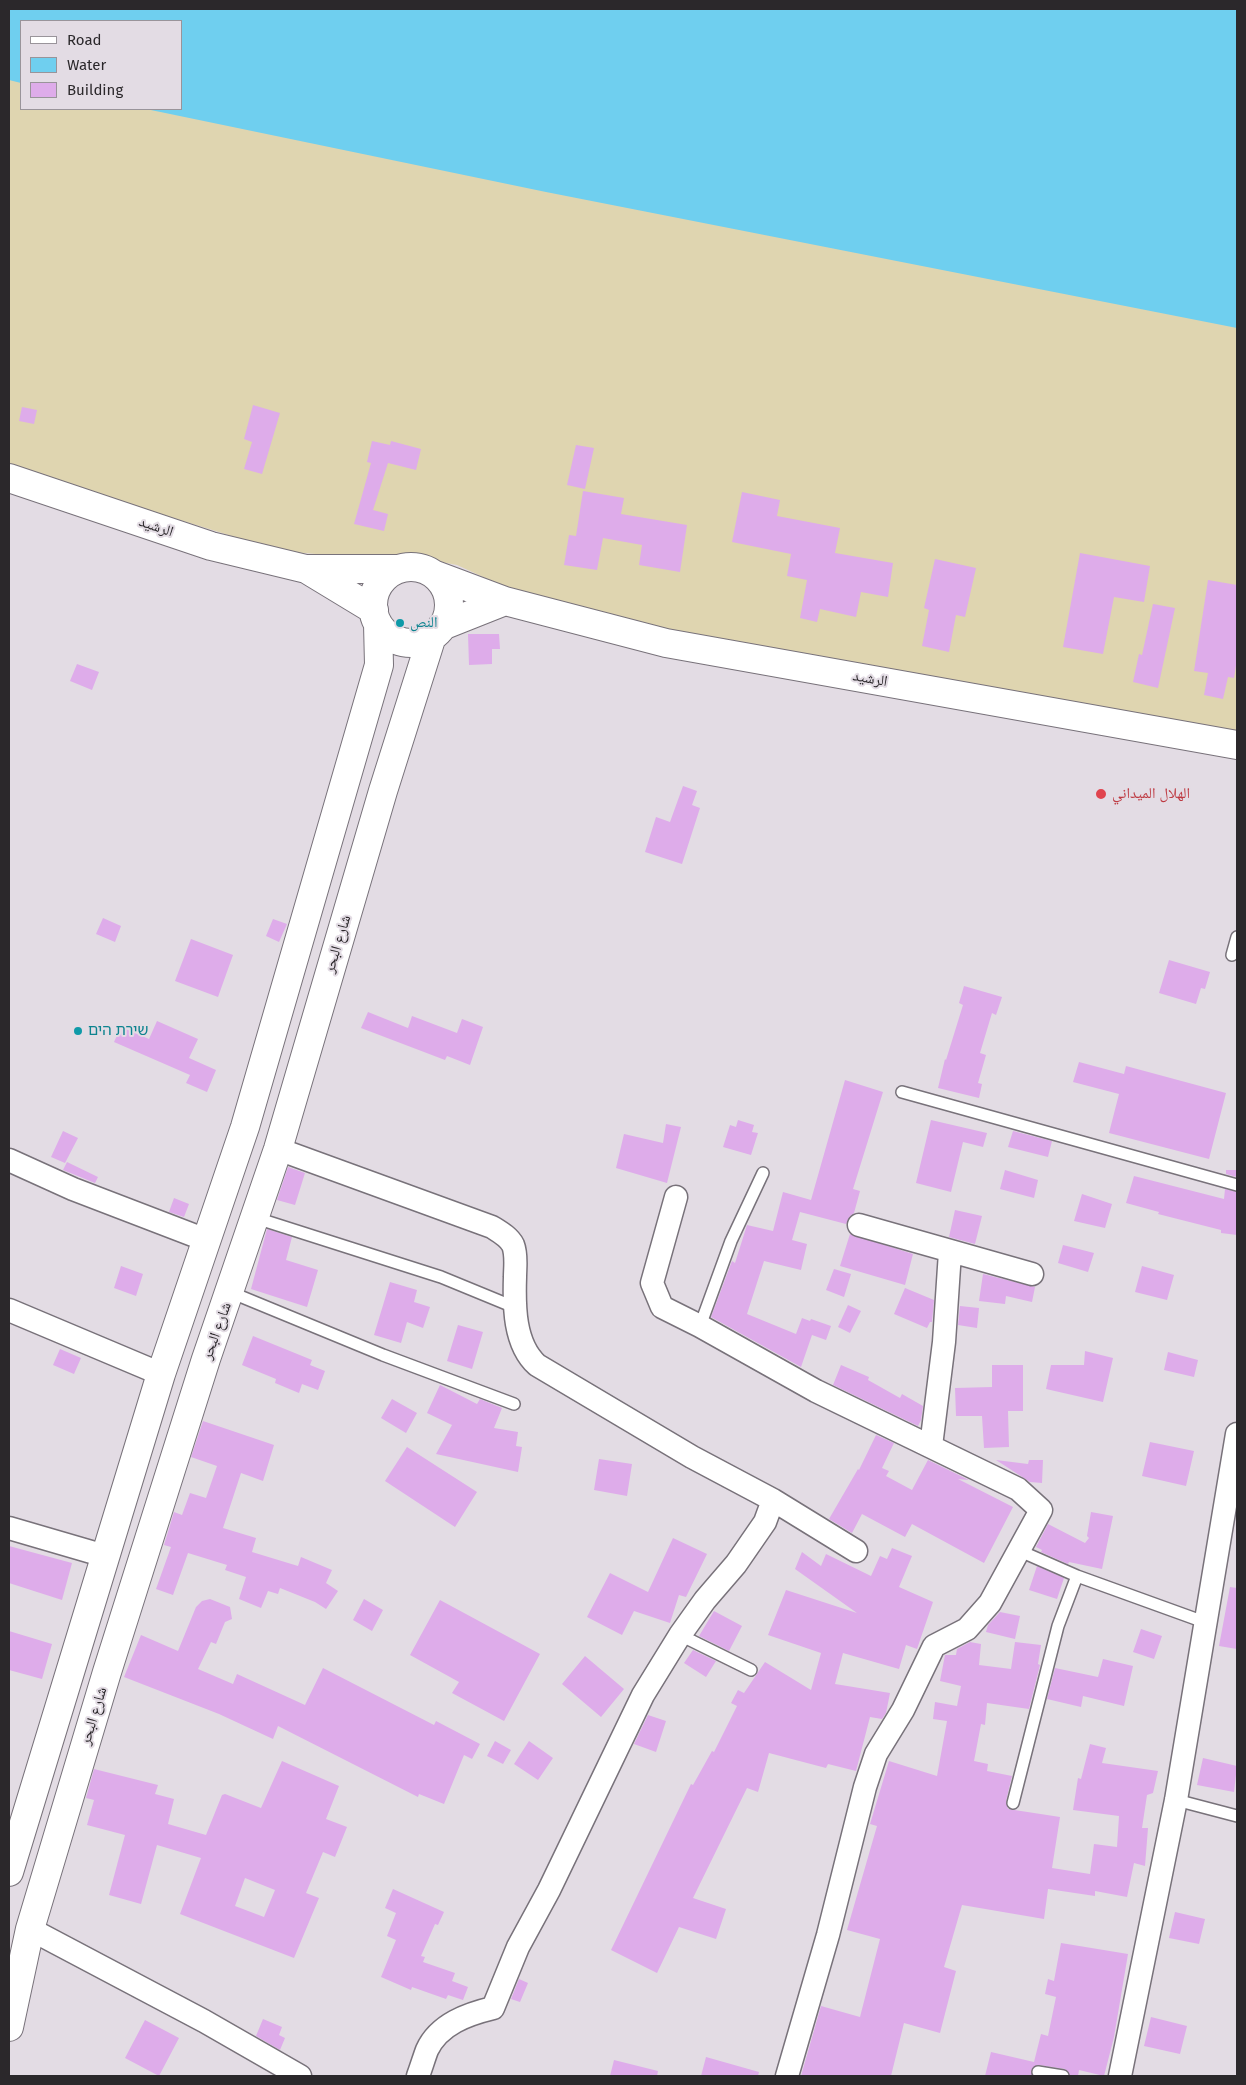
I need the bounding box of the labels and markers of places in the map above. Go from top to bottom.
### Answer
place label: النص [410,614,438,632]
marker: النص [394,617,406,629]
place label: الهلال الميداني [1112,785,1190,803]
marker: الهلال الميداني [1094,787,1108,801]
place label: שירת הים [88,1022,148,1040]
marker: שירת הים [72,1025,84,1037]

